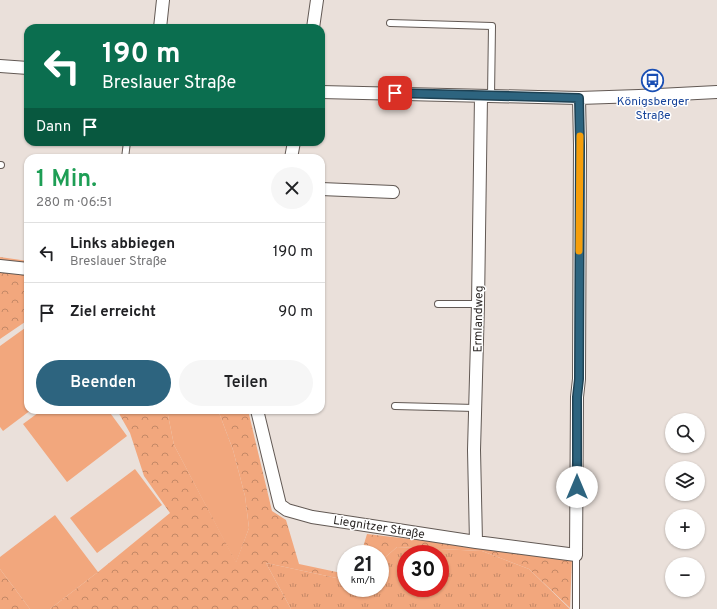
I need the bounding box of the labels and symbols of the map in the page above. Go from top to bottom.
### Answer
bus stop icon: Königsberger Straße [640,67,666,93]
pin [378,76,412,110]
place label: Königsberger Straße [617,94,690,124]
street label: Ermlandweg [470,285,488,353]
position arrow [556,466,598,508]
street label: Liegnitzer Straße [332,513,426,543]
speed limit sign: 30 [397,545,449,597]

